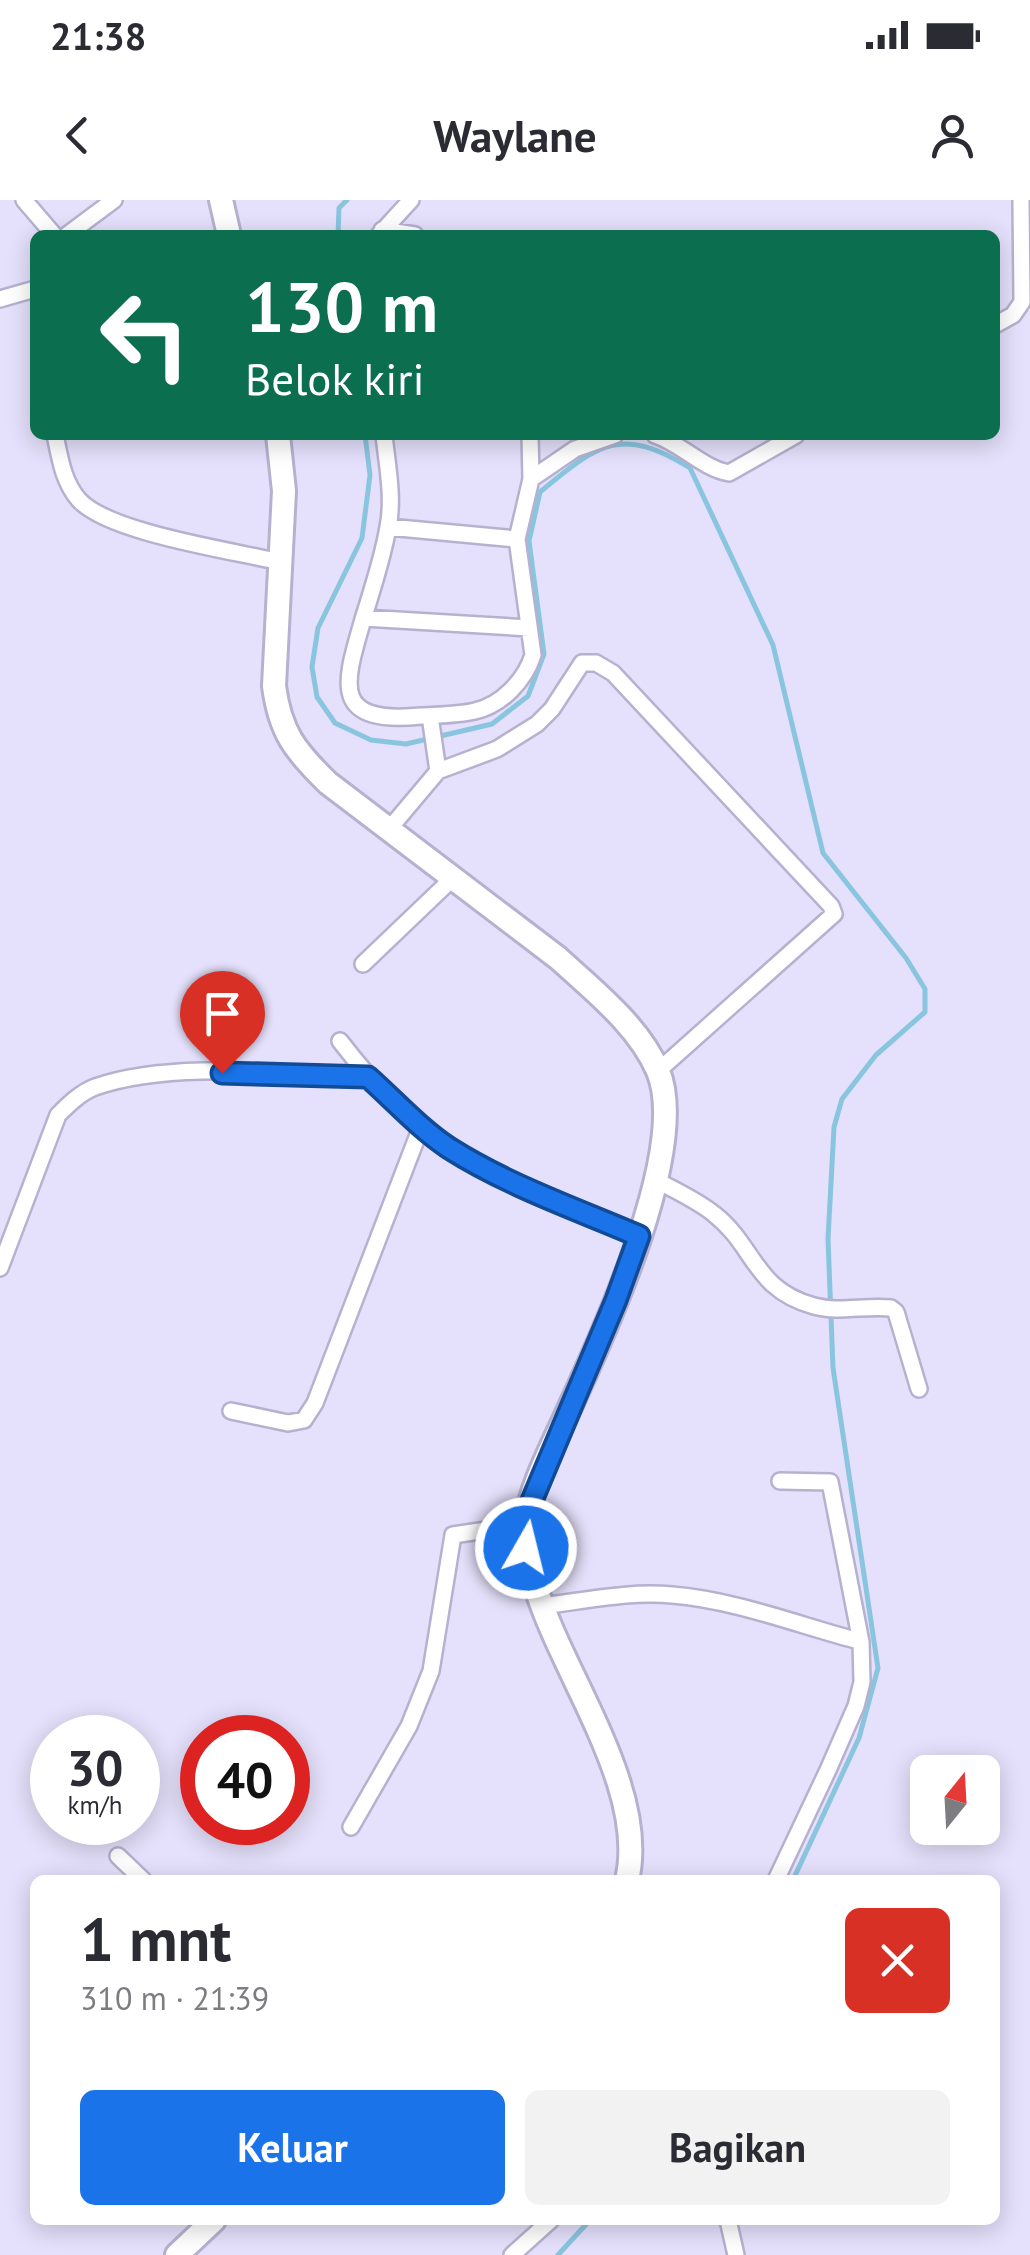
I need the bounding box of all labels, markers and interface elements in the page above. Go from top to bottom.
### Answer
text: 21:38 [50,11,146,60]
text: Waylane [433,106,597,164]
icon: back [50,108,105,163]
icon: person [925,108,980,163]
text: 130 m [245,261,438,351]
icon: left [80,270,210,400]
text: Belok kiri [245,349,425,407]
pin [180,971,265,1074]
icon: arrive [195,986,250,1041]
position arrow [474,1496,578,1600]
speed limit sign: 40 [180,1715,310,1845]
text: 30 [67,1735,123,1800]
north arrow [910,1755,1000,1845]
map controls [910,1755,1000,1845]
text: km/h [68,1789,122,1821]
text: 1 mnt [80,1900,231,1978]
button: close [845,1908,950,2013]
text: 310 m · 21:39 [80,1977,269,2019]
button: Keluar [80,2090,505,2205]
button: Bagikan [525,2090,950,2205]

